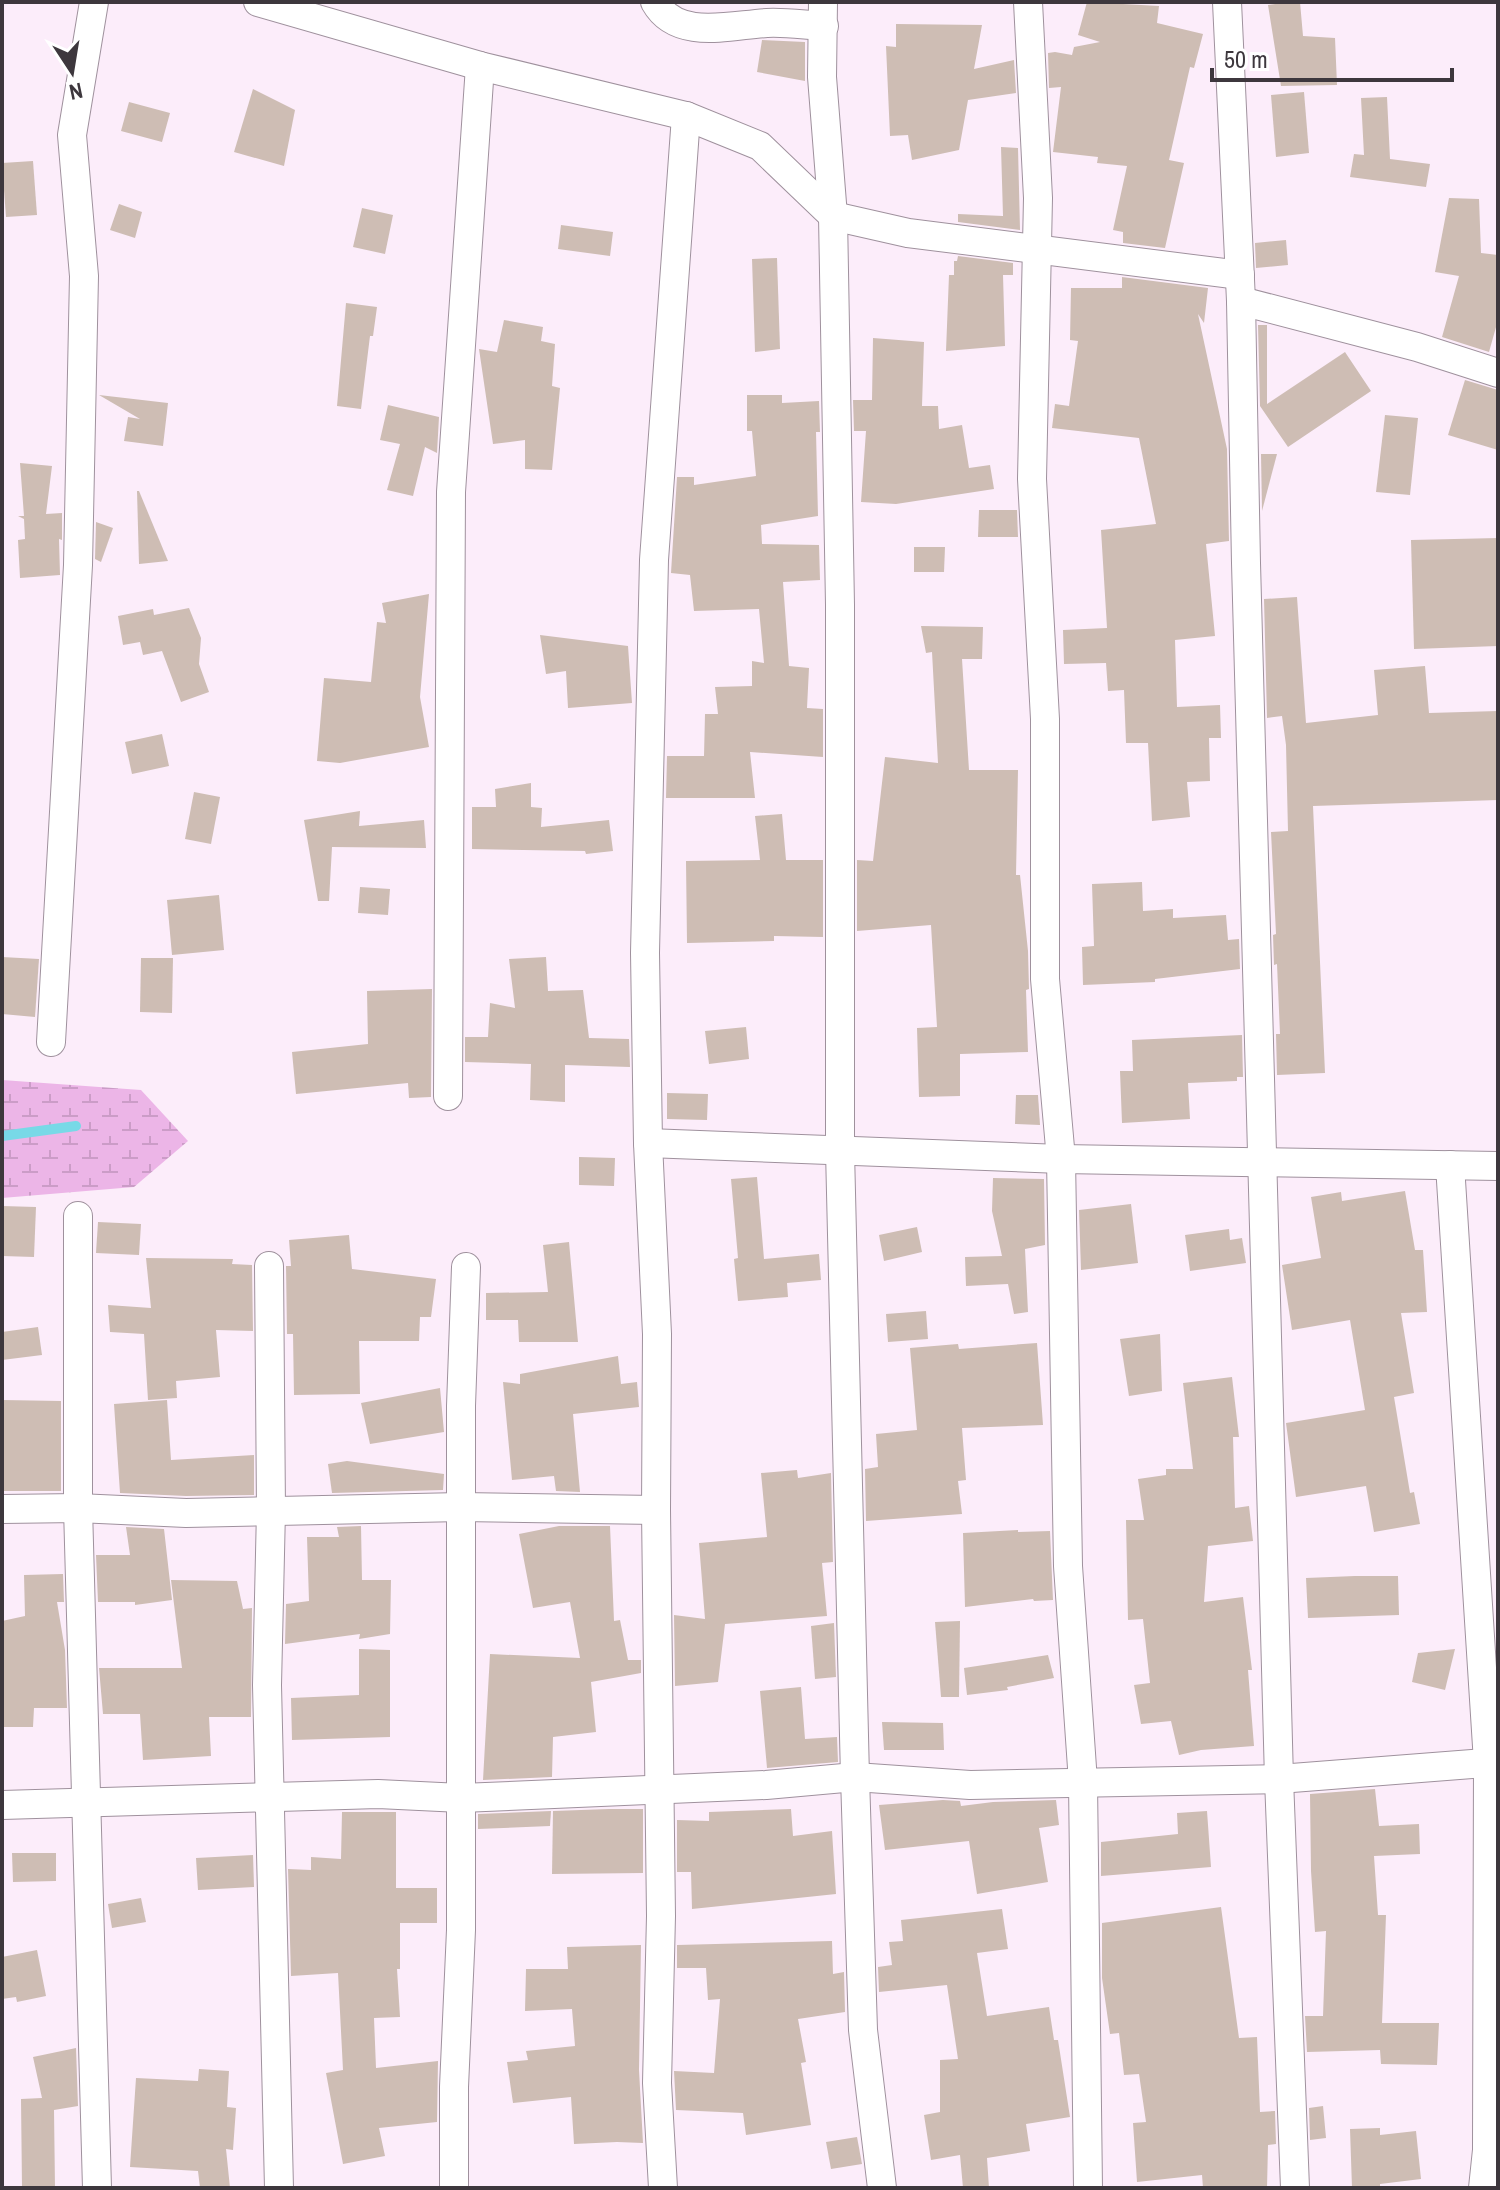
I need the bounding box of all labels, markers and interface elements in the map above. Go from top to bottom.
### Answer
north arrow [32,32,112,112]
scale bar [1212,32,1452,82]
text: 50 m [1224,43,1268,75]
text: N [67,76,86,108]

